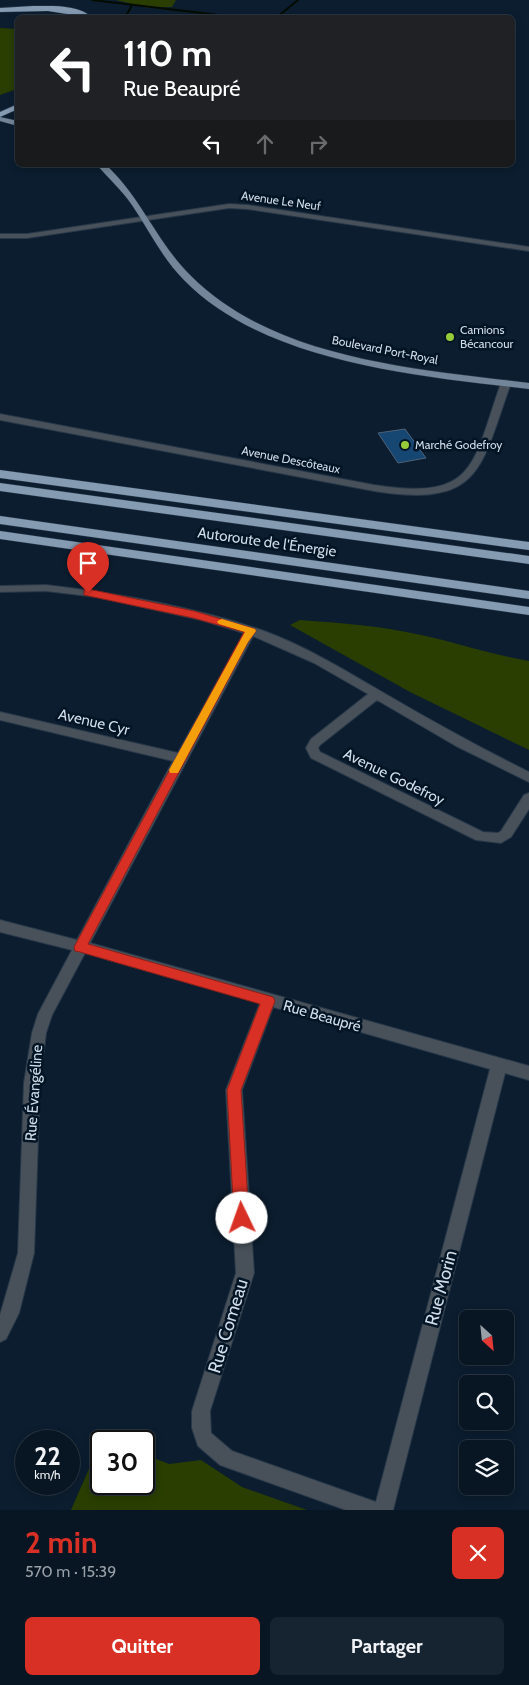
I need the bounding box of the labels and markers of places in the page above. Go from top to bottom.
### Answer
place label: Camions Bécancour [460,322,513,351]
marker: Camions Bécancour [444,331,456,343]
place label: Marché Godefroy [415,437,502,452]
marker: Marché Godefroy [399,439,411,451]
pin [67,542,109,593]

